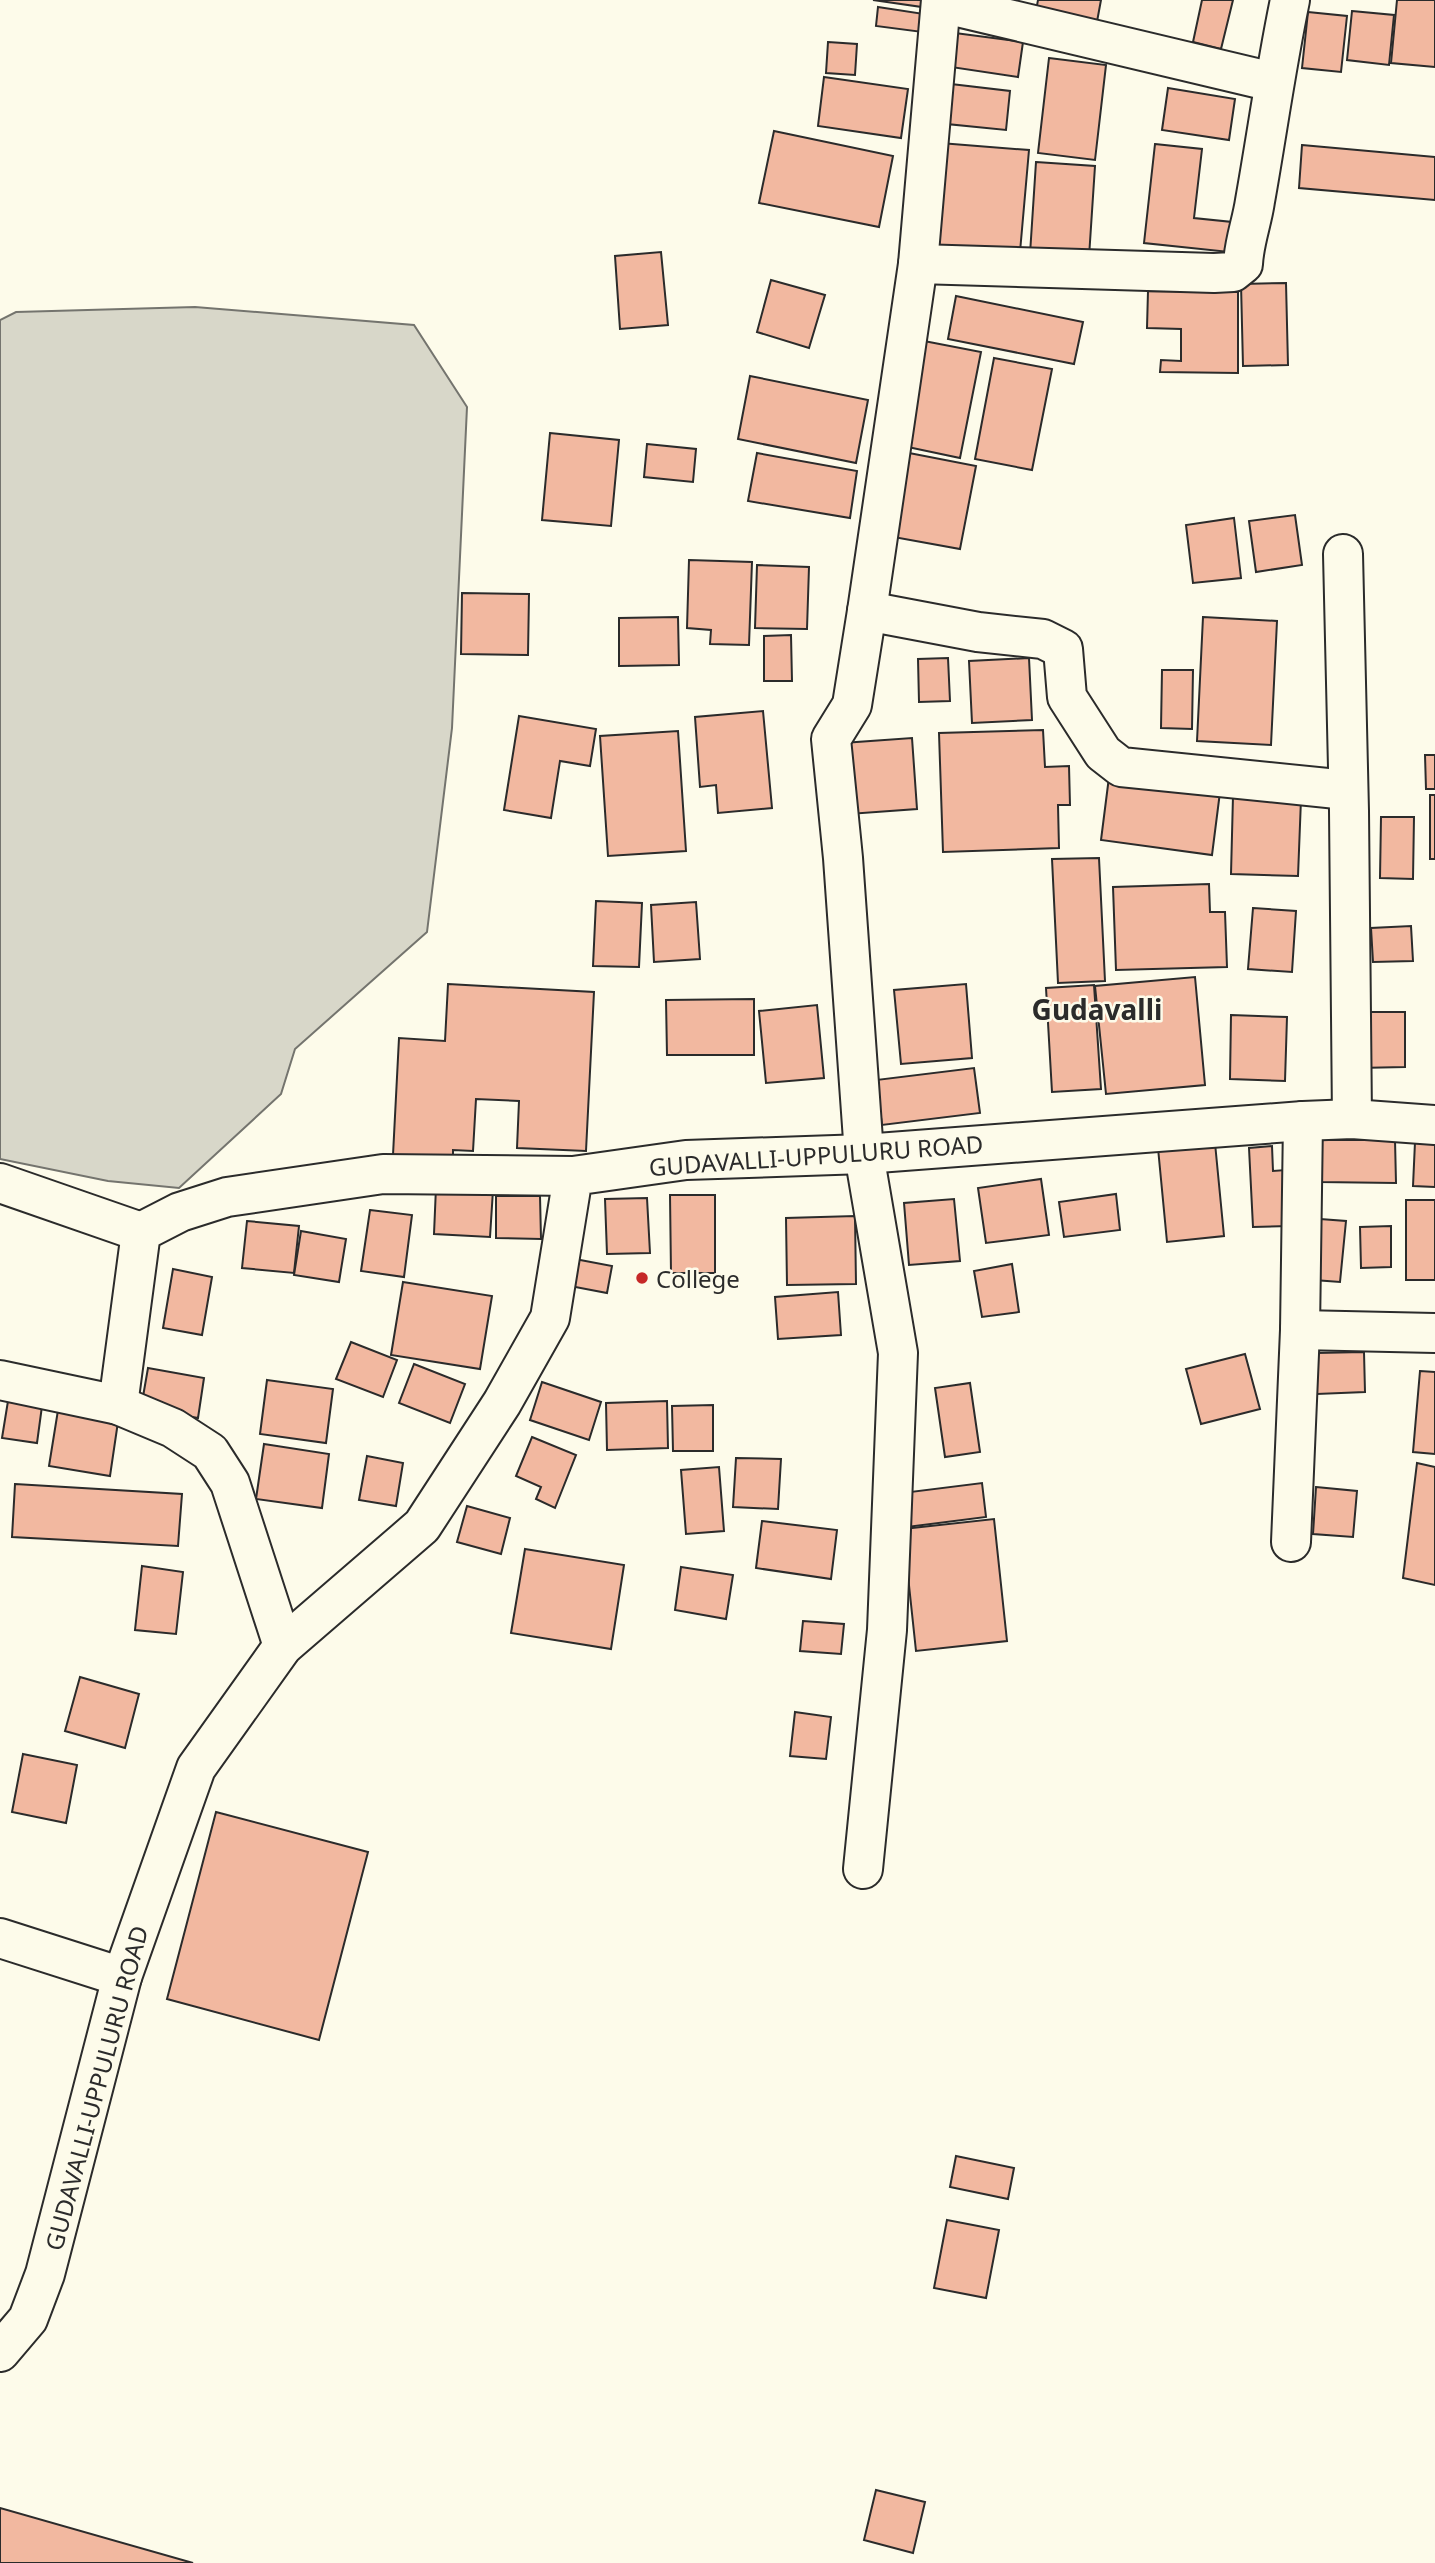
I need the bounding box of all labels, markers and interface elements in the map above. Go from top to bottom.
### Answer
district label: Gudavalli [1032,990,1162,1028]
street label: GUDAVALLI-UPPULURU ROAD [648,1127,984,1183]
place label: College [656,1262,740,1295]
marker: College [634,1270,650,1286]
street label: GUDAVALLI-UPPULURU ROAD [37,1922,155,2254]

